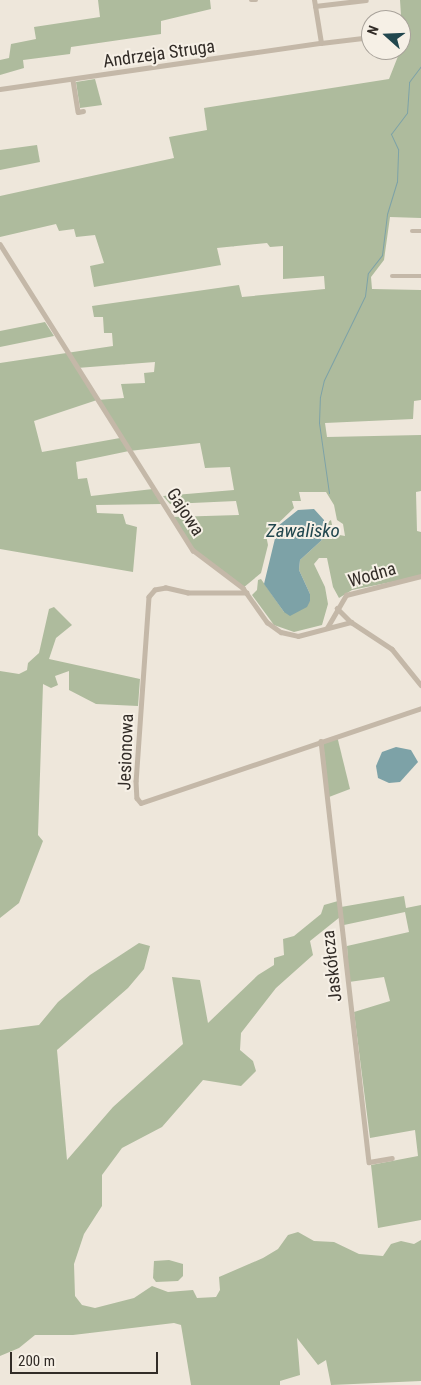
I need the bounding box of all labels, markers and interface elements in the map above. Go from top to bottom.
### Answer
north arrow [361,10,411,60]
text: N [364,23,382,37]
street label: Andrzeja Struga [102,35,216,73]
street label: Gajowa [162,484,208,540]
water label: Zawalisko [266,520,340,542]
street label: Wodna [346,558,398,592]
street label: Jesionowa [114,713,138,791]
street label: Jaskółcza [317,929,347,1003]
scale bar [12,1342,160,1374]
text: 200 m [18,1352,55,1370]

